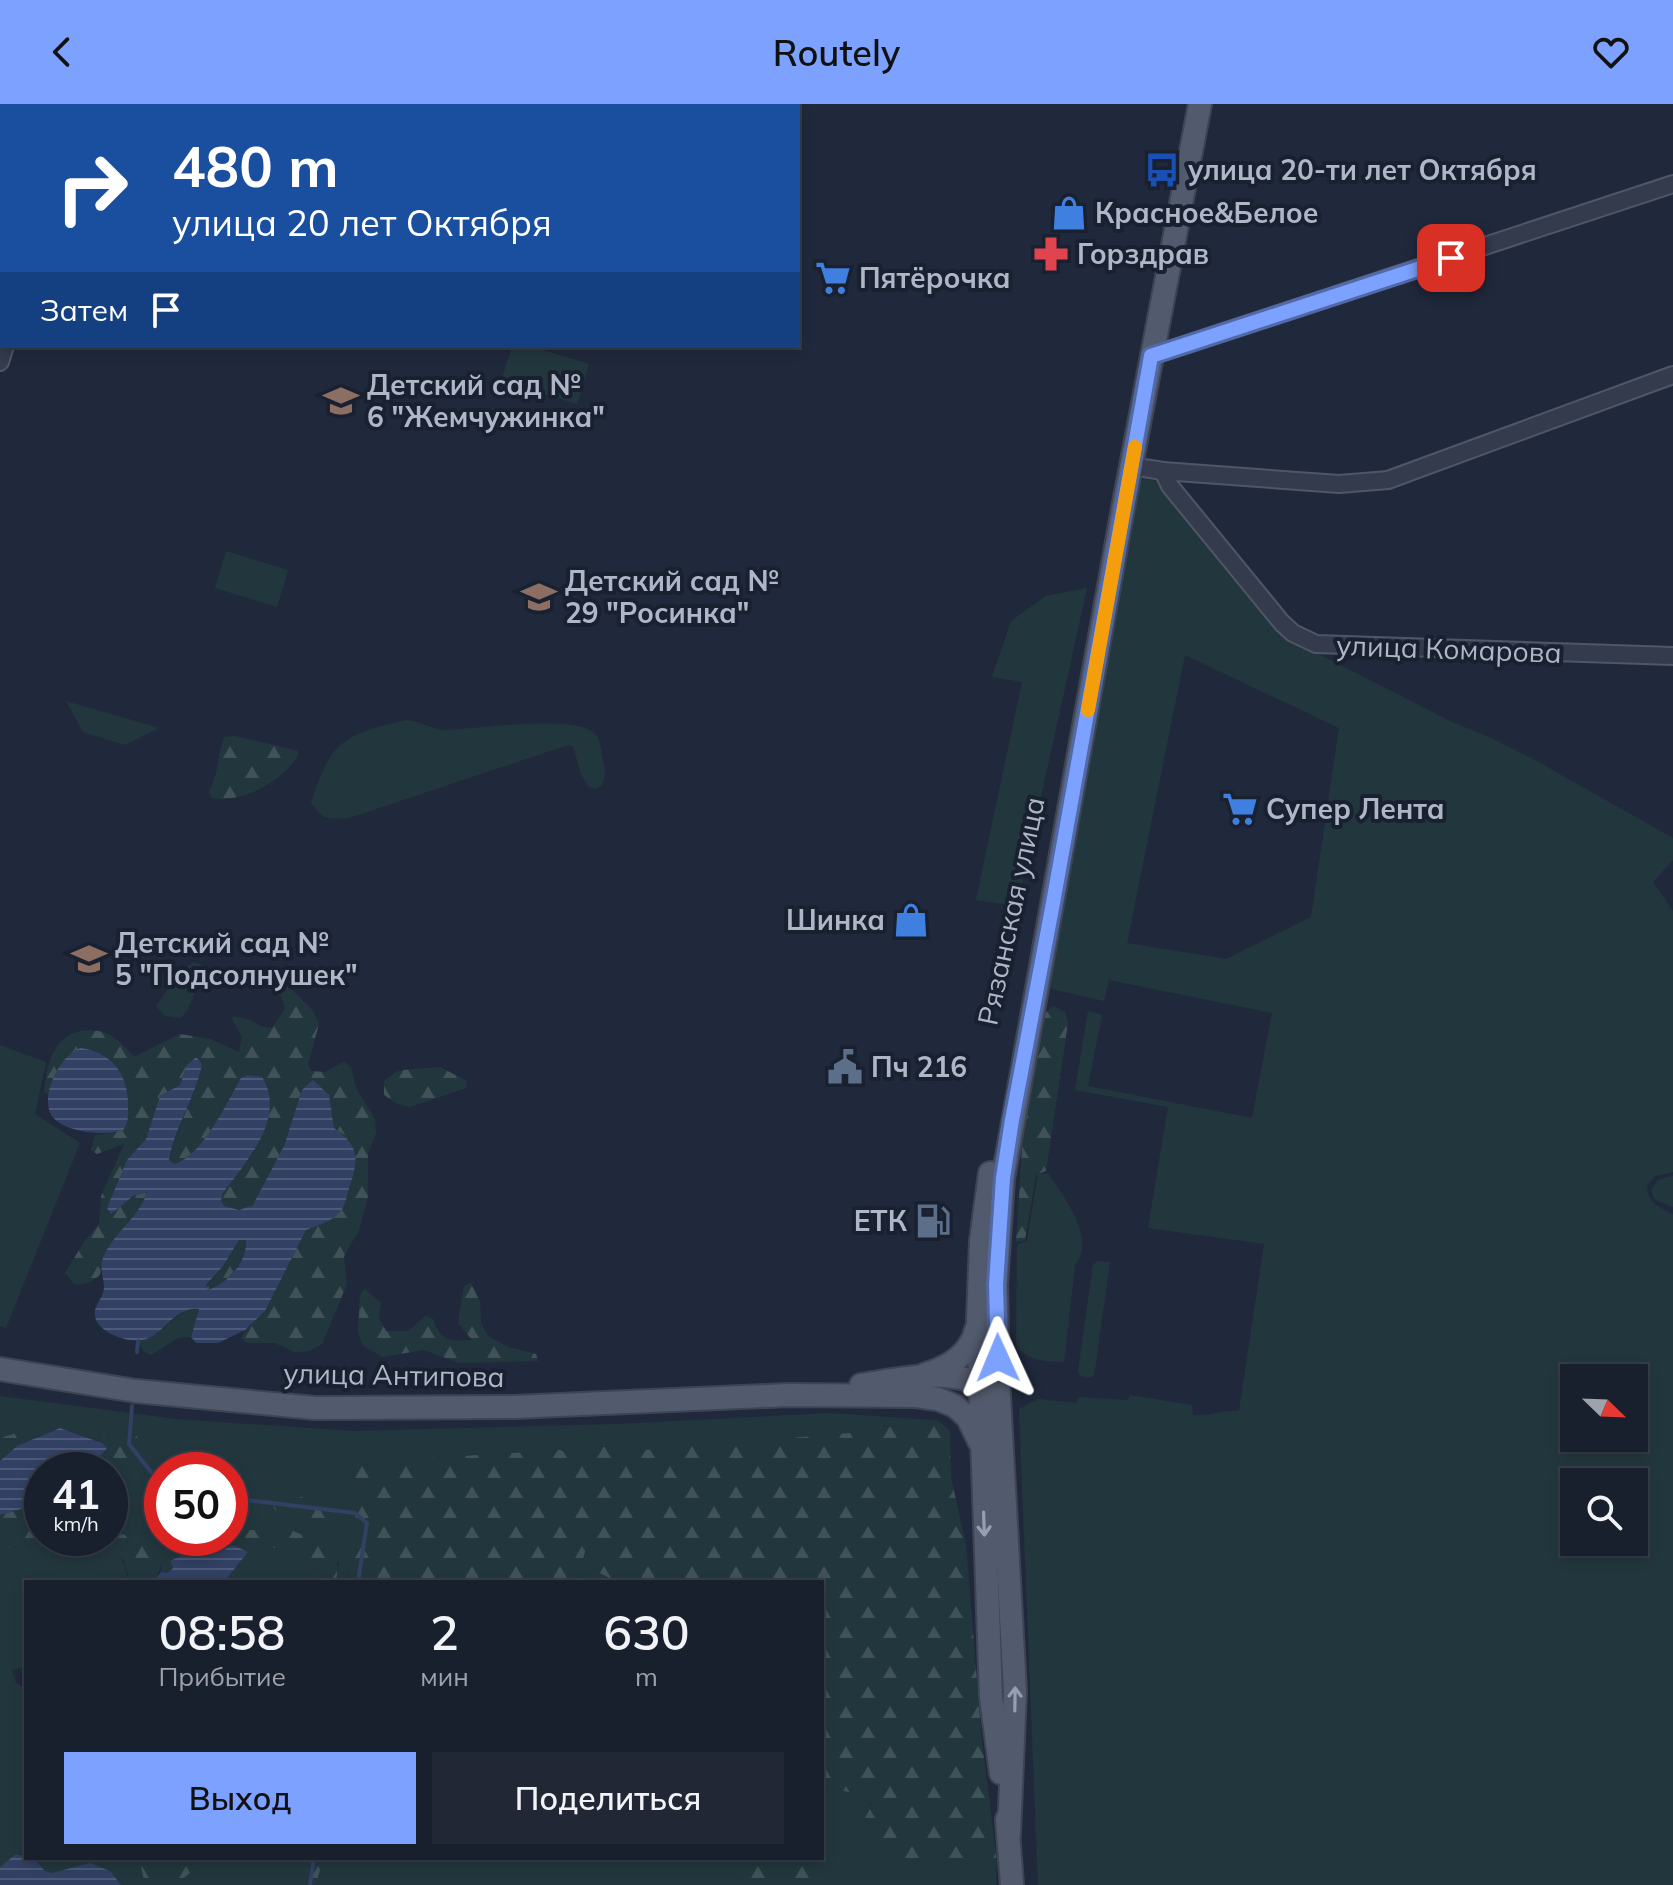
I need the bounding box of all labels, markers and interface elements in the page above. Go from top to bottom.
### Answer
icon: back [40,30,84,74]
text: Routely [773,30,900,75]
icon: heart [1589,30,1633,74]
text: 480 m [172,131,339,201]
icon: right [40,136,144,240]
bus stop icon: улица 20-ти лет Октября [1143,151,1181,189]
place label: улица 20-ти лет Октября [1188,152,1537,187]
shop icon: Красное&Белое [1050,194,1088,232]
place label: Красное&Белое [1095,195,1318,230]
text: улица 20 лет Октября [172,200,552,245]
pin [1417,224,1485,292]
pharmacy icon: Горздрав [1032,235,1070,273]
place label: Горздрав [1077,236,1209,271]
icon: arrive [1429,236,1473,280]
supermarket icon: Пятёрочка [814,259,852,297]
place label: Пятёрочка [859,260,1011,295]
icon: arrive [144,288,188,332]
text: Затем [40,291,128,329]
place label: Детский сад № 6 "Жемчужинка" [367,367,605,434]
school or university icon: Детский сад № 6 "Жемчужинка" [322,382,360,420]
place label: Детский сад № 29 "Росинка" [565,563,779,630]
school or university icon: Детский сад № 29 "Росинка" [520,578,558,616]
street label: улица Комарова [1336,627,1562,670]
supermarket icon: Супер Лента [1221,790,1259,828]
place label: Супер Лента [1266,791,1445,826]
street label: Рязанская улица [969,794,1052,1028]
shop icon: Шинка [892,901,930,939]
place label: Шинка [786,902,885,937]
place label: Детский сад № 5 "Подсолнушек" [115,925,357,992]
school or university icon: Детский сад № 5 "Подсолнушек" [70,940,108,978]
public building icon: Пч 216 [826,1048,864,1086]
place label: Пч 216 [871,1049,967,1084]
fuel station icon: ЕТК [914,1202,952,1240]
place label: ЕТК [854,1203,908,1238]
position arrow [956,1316,1040,1400]
street label: улица Антипова [283,1355,505,1394]
north arrow [1560,1364,1648,1452]
map controls [1560,1364,1648,1556]
speed limit sign: 50 [144,1452,248,1556]
button: search [1560,1468,1648,1556]
text: 41 [52,1469,100,1519]
one-way arrow [977,1510,992,1537]
text: km/h [53,1511,99,1536]
text: 08:58 [159,1602,285,1662]
text: 2 [430,1602,459,1662]
text: 630 [603,1602,690,1662]
text: Прибытие [158,1660,286,1693]
text: мин [420,1660,469,1693]
text: m [635,1660,658,1693]
one-way arrow [1007,1686,1022,1713]
button: Выход [64,1752,416,1844]
button: Поделиться [432,1752,784,1844]

